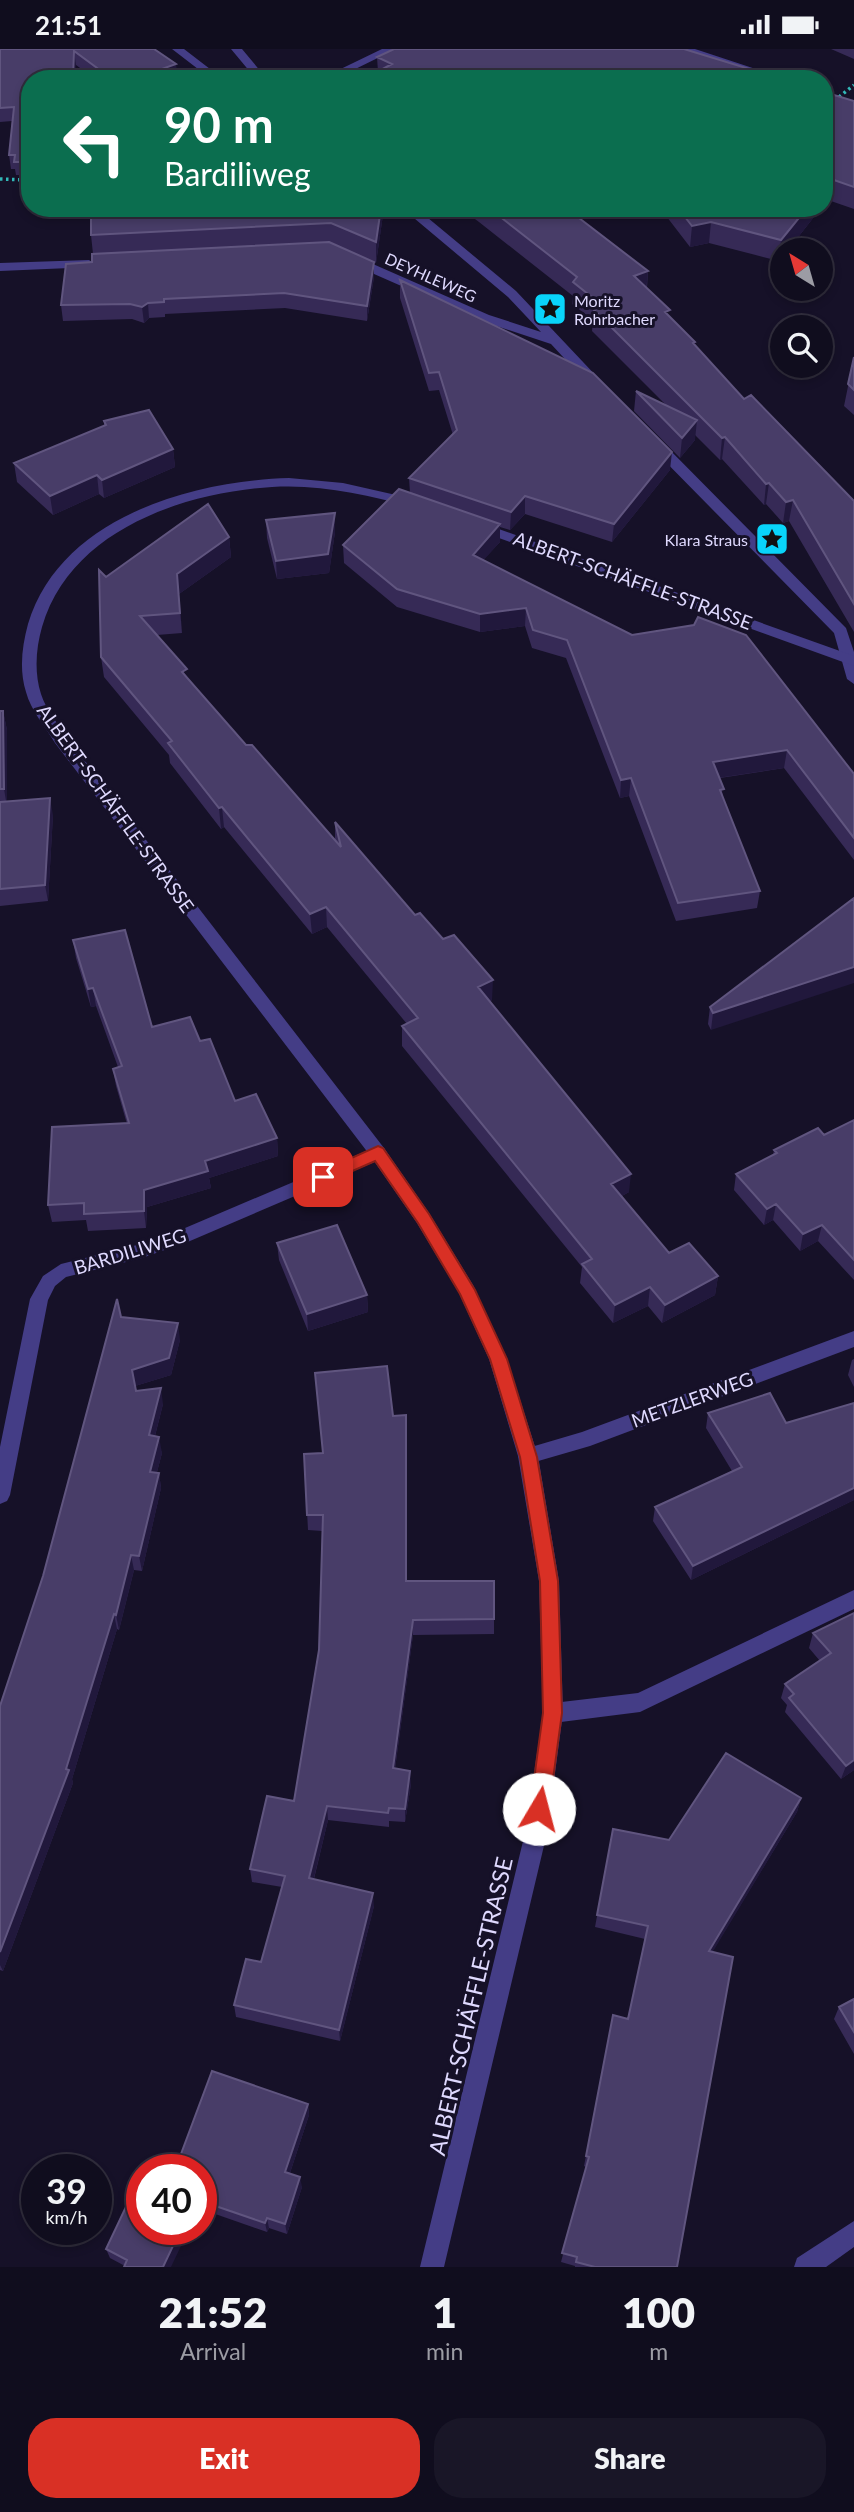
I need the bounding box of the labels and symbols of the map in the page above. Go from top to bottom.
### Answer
north arrow [770,238,833,301]
street label: DEYHLEWEG [382,248,480,306]
place icon: Moritz Rohrbacher [531,290,569,328]
place label: Moritz Rohrbacher [574,291,655,328]
place icon: Klara Straus [753,520,791,558]
street label: ALBERT-SCHÄFFLE-STRASSE [511,526,755,634]
place label: Klara Straus [664,530,748,549]
street label: ALBERT-SCHÄFFLE-STRASSE [33,699,199,917]
pin [293,1147,353,1207]
street label: BARDILIWEG [71,1223,189,1279]
street label: METZLERWEG [628,1366,756,1432]
position arrow [502,1772,576,1846]
street label: ALBERT-SCHÄFFLE-STRASSE [422,1854,518,2158]
speed limit sign: 40 [126,2154,217,2245]

